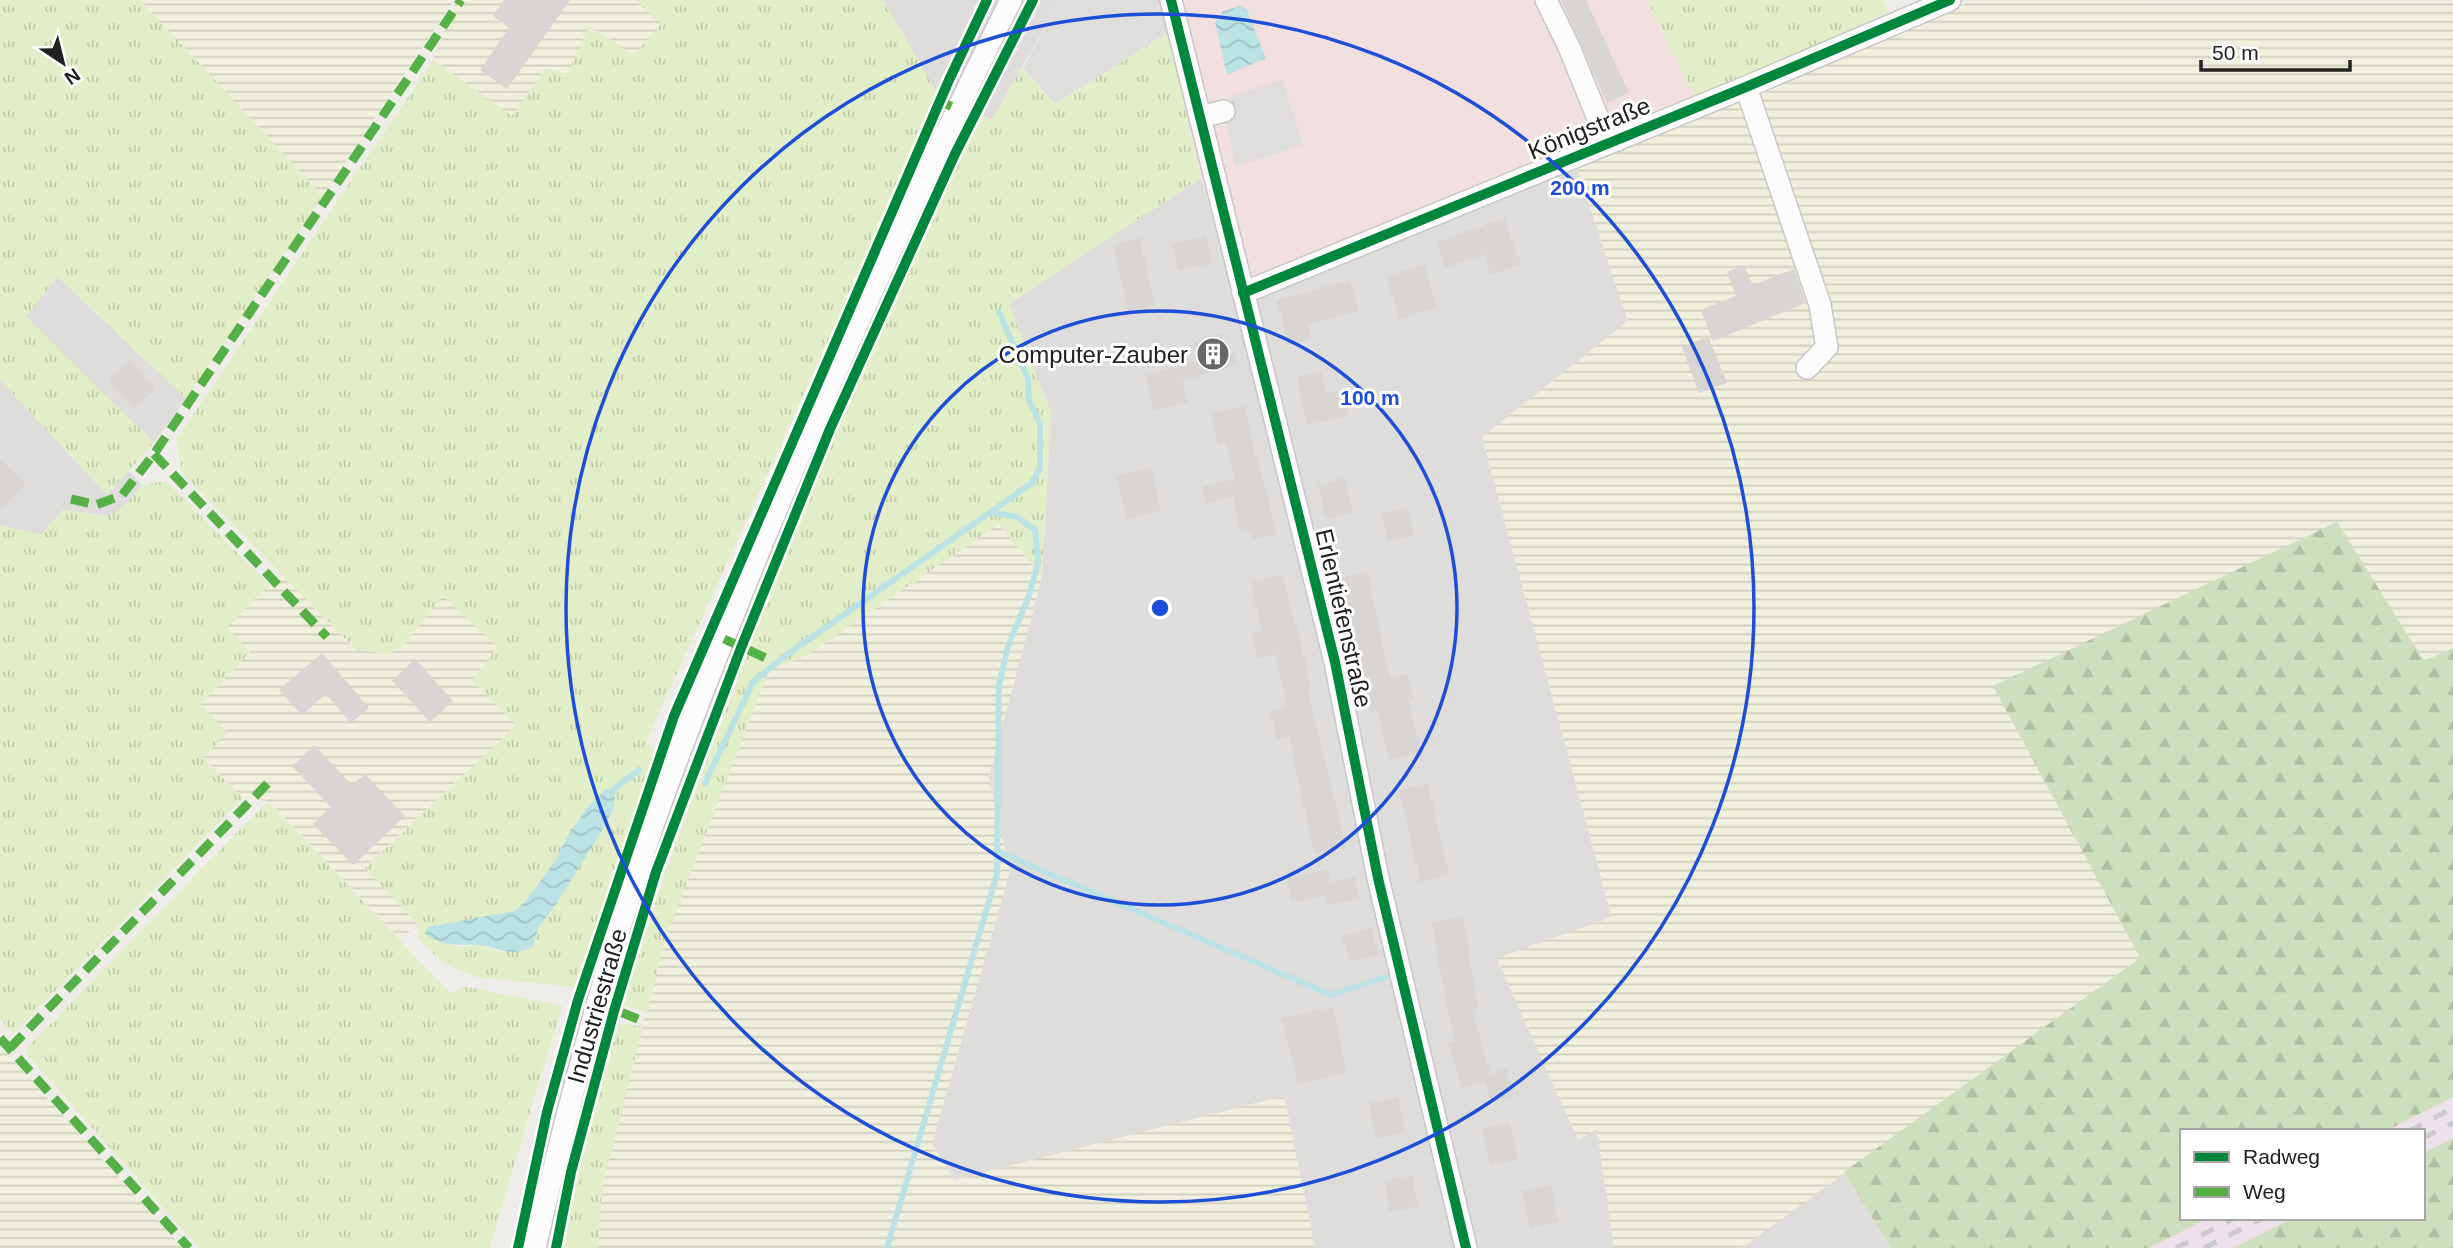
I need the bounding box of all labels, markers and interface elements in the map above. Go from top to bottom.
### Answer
north arrow [28,28,98,98]
scale bar [2201,28,2350,72]
text: 50 m [2212,41,2259,64]
text: N [61,64,84,89]
street label: Königstraße [1524,91,1654,165]
text: 200 m [1550,176,1610,199]
building icon: Computer-Zauber [1194,335,1232,373]
place label: Computer-Zauber [999,341,1188,368]
text: 100 m [1340,386,1400,409]
street label: Erlentiefenstraße [1310,526,1378,710]
centre of rings [1148,596,1172,620]
street label: Industriestraße [562,925,632,1087]
legend [2180,1129,2425,1220]
text: Radweg [2243,1145,2320,1168]
text: Weg [2243,1180,2286,1203]

